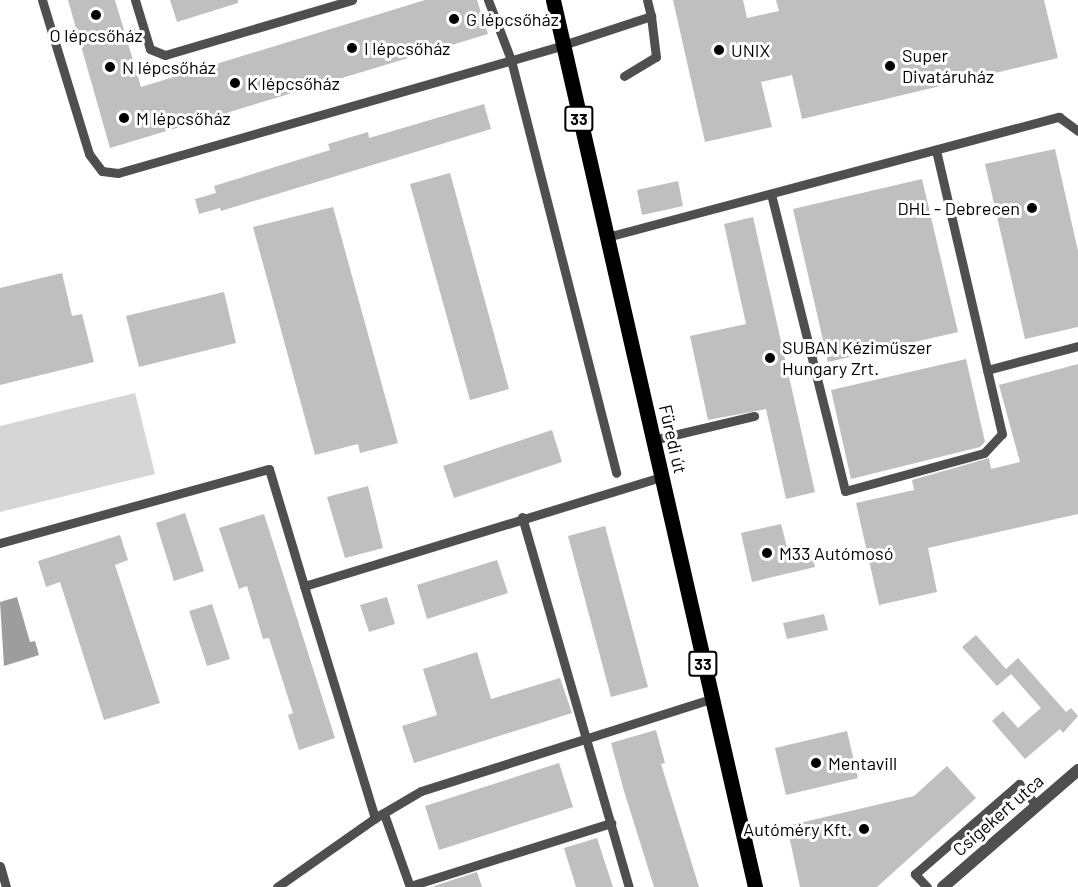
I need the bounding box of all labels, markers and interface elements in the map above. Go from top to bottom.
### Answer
marker: O lépcsőház [89,8,103,22]
place label: G lépcsőház [466,8,559,30]
marker: G lépcsőház [447,12,461,26]
place label: O lépcsőház [50,24,142,46]
place label: I lépcsőház [364,37,450,59]
place label: UNIX [731,39,770,61]
marker: I lépcsőház [345,41,359,55]
marker: UNIX [712,43,726,57]
place label: Super Divatáruház [902,45,994,88]
place label: N lépcsőház [122,56,216,78]
marker: Super Divatáruház [883,59,897,73]
marker: N lépcsőház [103,60,117,74]
place label: K lépcsőház [247,72,340,94]
marker: K lépcsőház [228,76,242,90]
road number: 33 [564,106,594,132]
place label: M lépcsőház [136,107,231,129]
marker: M lépcsőház [117,111,131,125]
place label: DHL - Debrecen [897,197,1020,219]
marker: DHL - Debrecen [1025,201,1039,215]
place label: SUBAN Kéziműszer Hungary Zrt. [782,337,932,380]
marker: SUBAN Kéziműszer Hungary Zrt. [763,351,777,365]
street label: Füredi út [655,402,691,476]
place label: M33 Autómosó [779,542,893,564]
marker: M33 Autómosó [760,546,774,560]
road number: 33 [688,651,718,677]
place label: Mentavill [828,752,897,774]
marker: Mentavill [809,756,823,770]
street label: Csigekert utca [948,770,1048,860]
place label: Autóméry Kft. [743,818,852,840]
marker: Autóméry Kft. [857,822,871,836]

